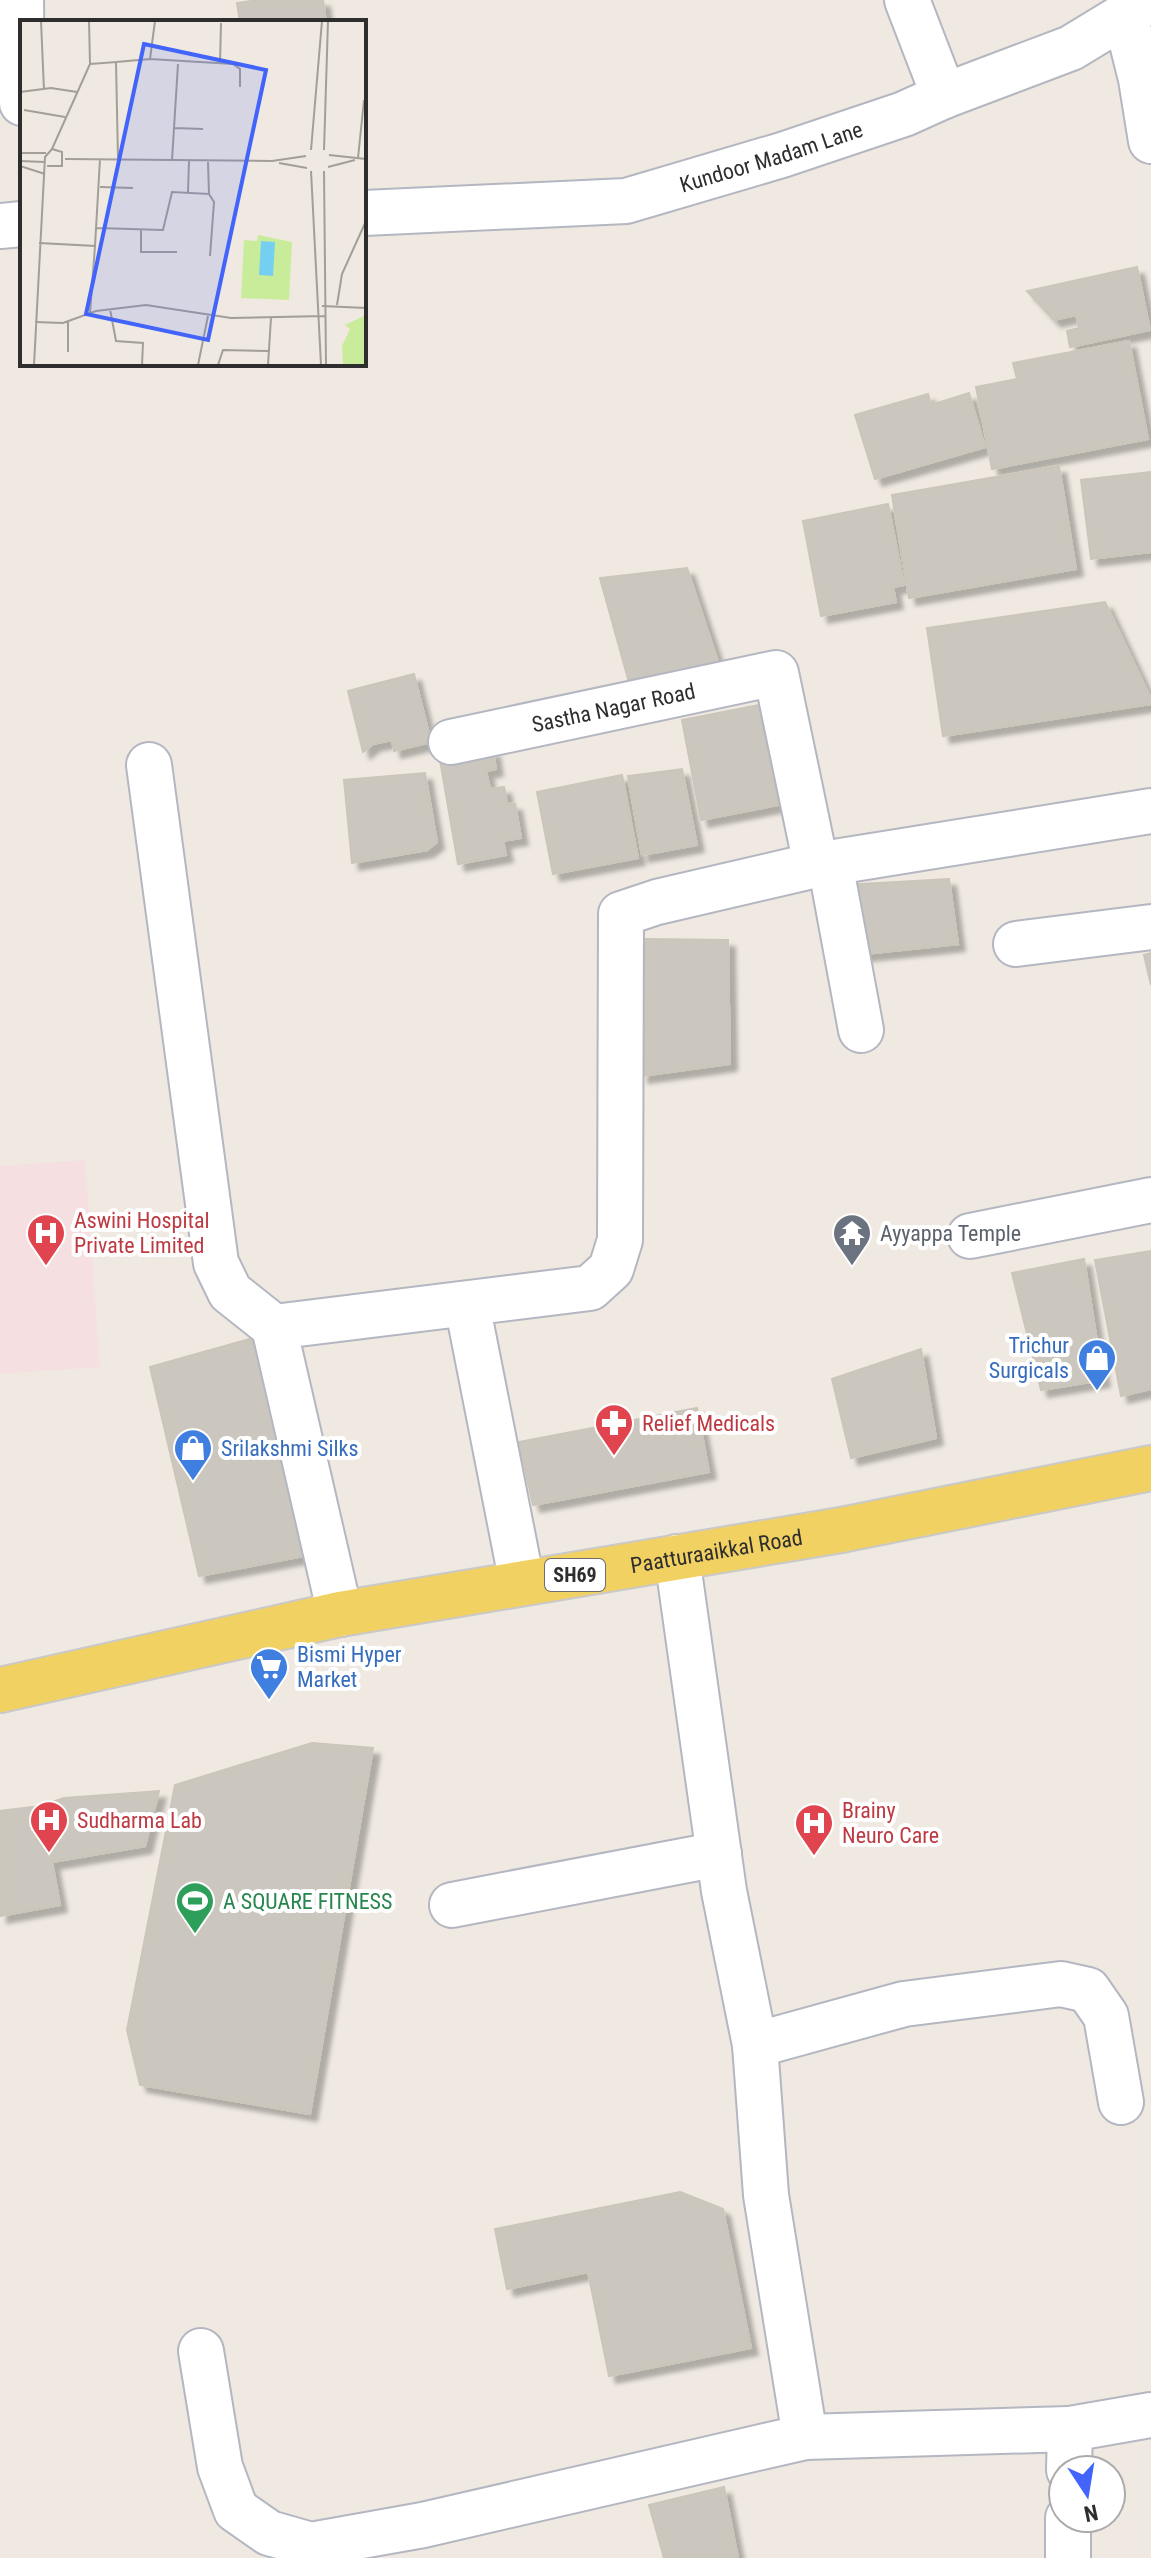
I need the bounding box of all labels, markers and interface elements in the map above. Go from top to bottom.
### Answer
inset map [20,20,366,366]
street label: Kundoor Madam Lane [677,117,866,197]
street label: Sastha Nagar Road [530,679,697,738]
place label: Aswini Hospital Private Limited [74,1208,210,1258]
hospital icon: Aswini Hospital Private Limited [25,1212,67,1267]
temple icon: Ayyappa Temple [831,1212,873,1267]
place label: Ayyappa Temple [880,1221,1021,1246]
place label: Trichur Surgicals [989,1333,1069,1383]
shop icon: Trichur Surgicals [1076,1337,1118,1392]
pharmacy icon: Relief Medicals [593,1402,635,1457]
place label: Relief Medicals [642,1411,775,1436]
shop icon: Srilakshmi Silks [172,1427,214,1482]
place label: Srilakshmi Silks [221,1436,358,1461]
street label: Paatturaaikkal Road [629,1525,804,1578]
road number: SH69 [545,1559,605,1591]
place label: Bismi Hyper Market [297,1642,402,1692]
supermarket icon: Bismi Hyper Market [248,1646,290,1701]
place label: Brainy Neuro Care [842,1798,939,1848]
hospital icon: Sudharma Lab [28,1799,70,1854]
hospital icon: Brainy Neuro Care [793,1802,835,1857]
place label: Sudharma Lab [77,1808,202,1833]
sports icon: A SQUARE FITNESS [174,1880,216,1935]
place label: A SQUARE FITNESS [223,1889,392,1914]
north arrow [1047,2454,1127,2534]
text: N [1082,2499,1100,2527]

